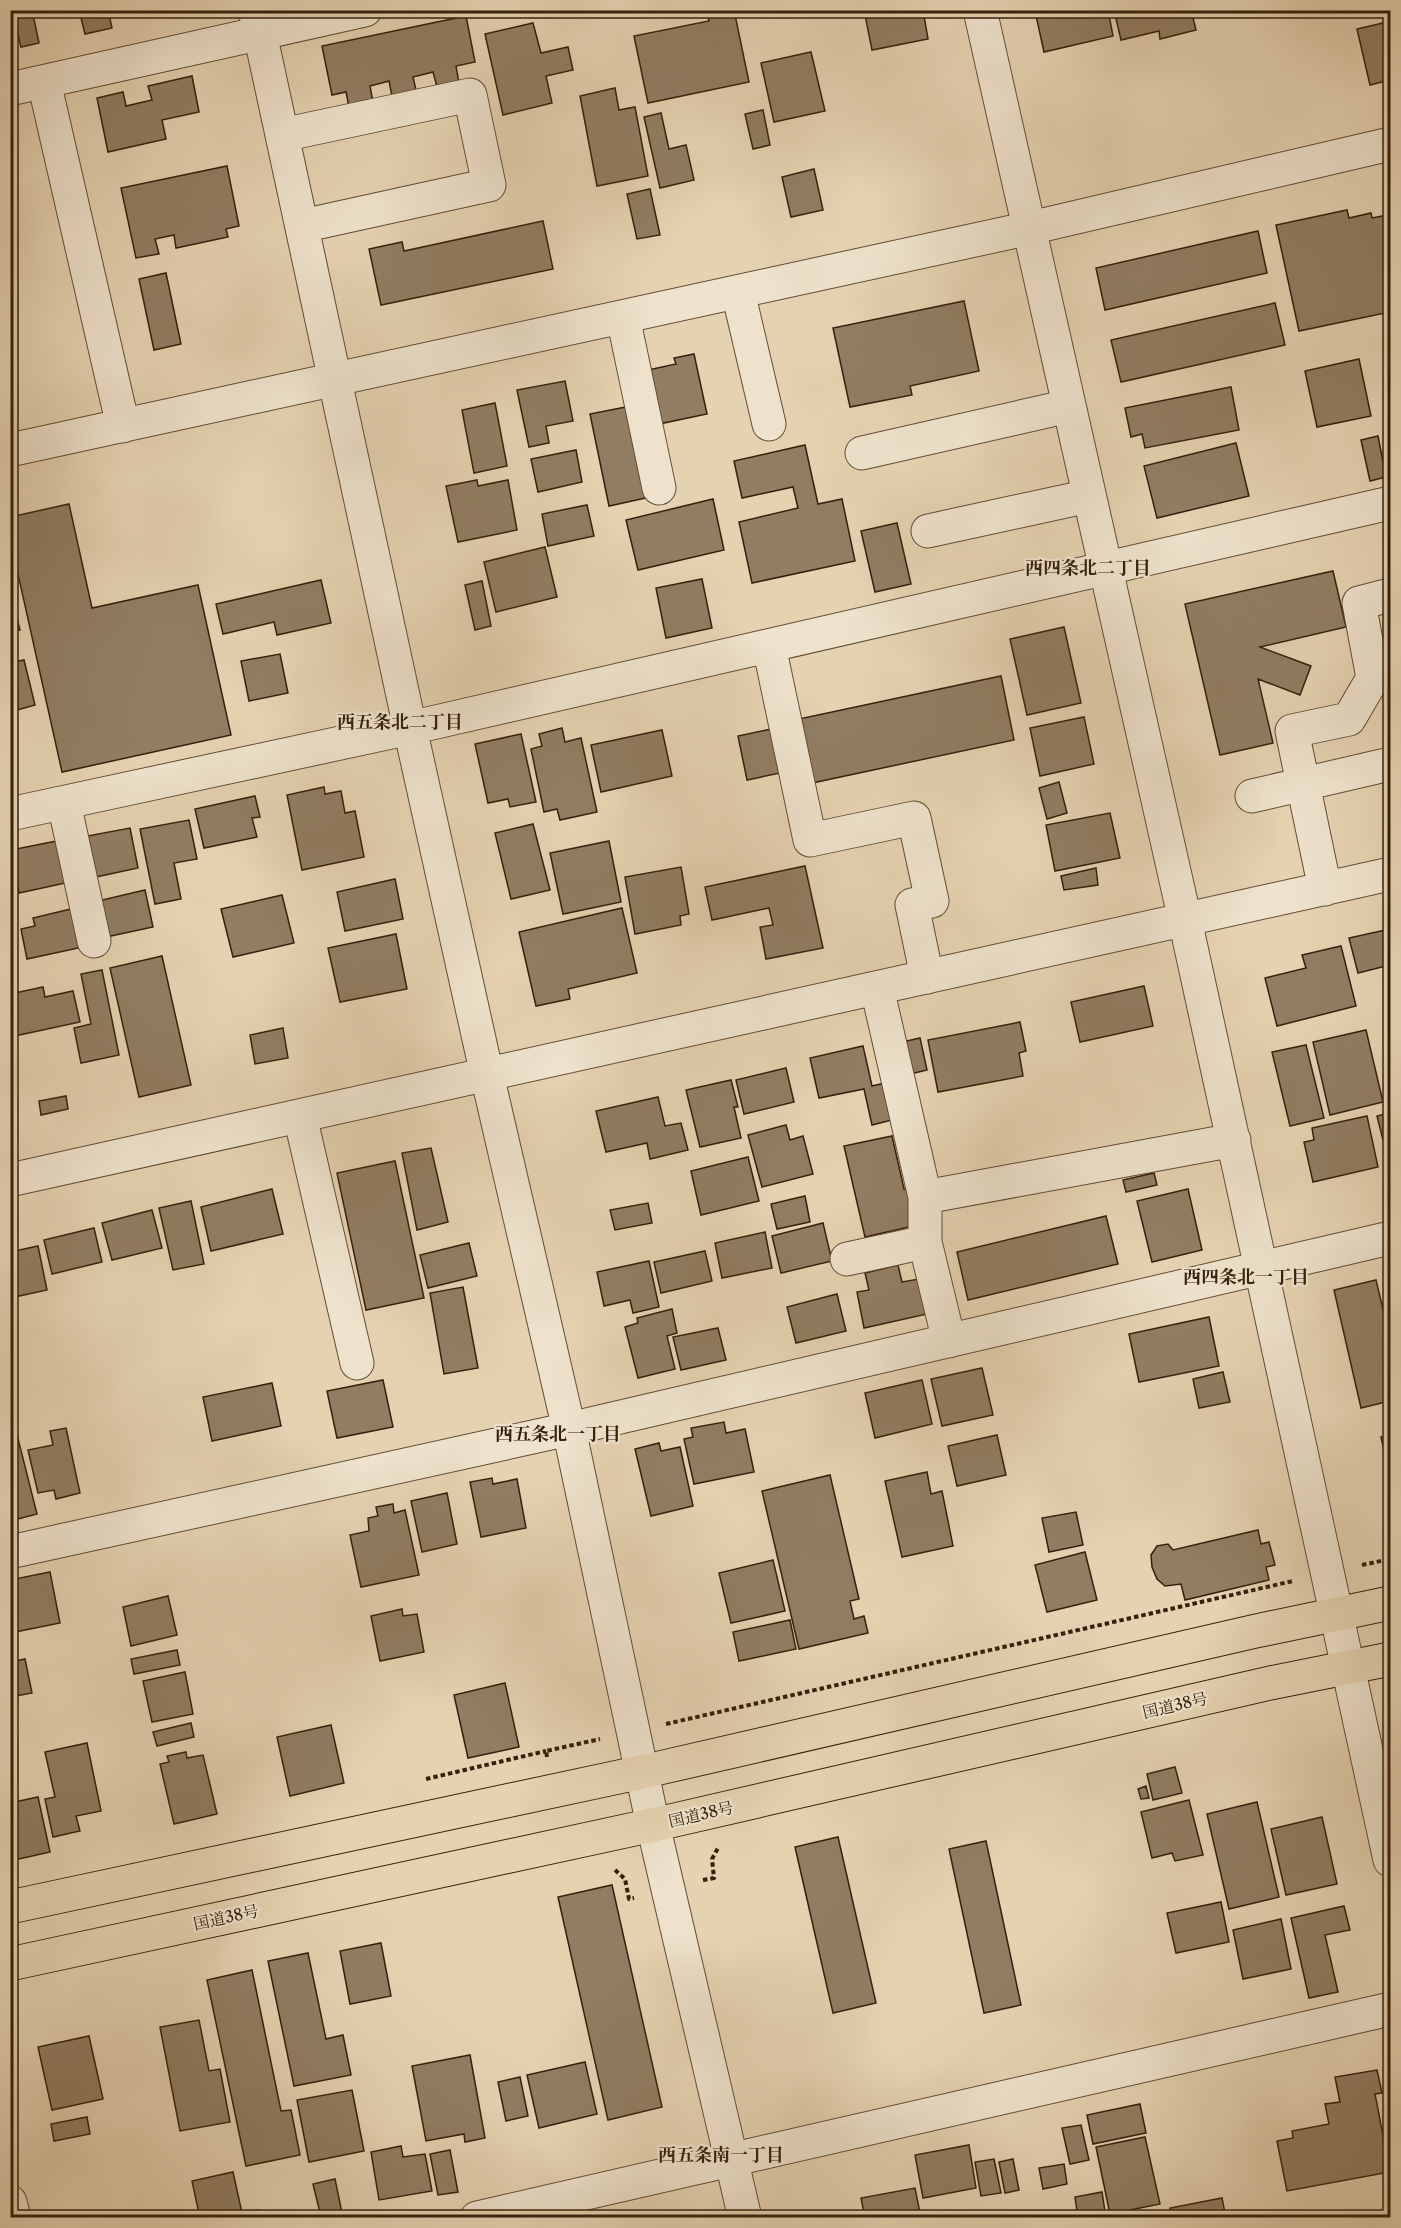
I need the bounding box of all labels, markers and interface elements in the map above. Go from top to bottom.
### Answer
district label: 西四条北二丁目 [1025,557,1151,579]
district label: 西五条北二丁目 [337,711,463,733]
district label: 西四条北一丁目 [1183,1266,1309,1288]
district label: 西五条北一丁目 [495,1423,621,1445]
street label: 国道38号 [1140,1688,1210,1722]
street label: 国道38号 [666,1797,736,1831]
street label: 国道38号 [191,1900,261,1934]
district label: 西五条南一丁目 [658,2144,784,2166]

